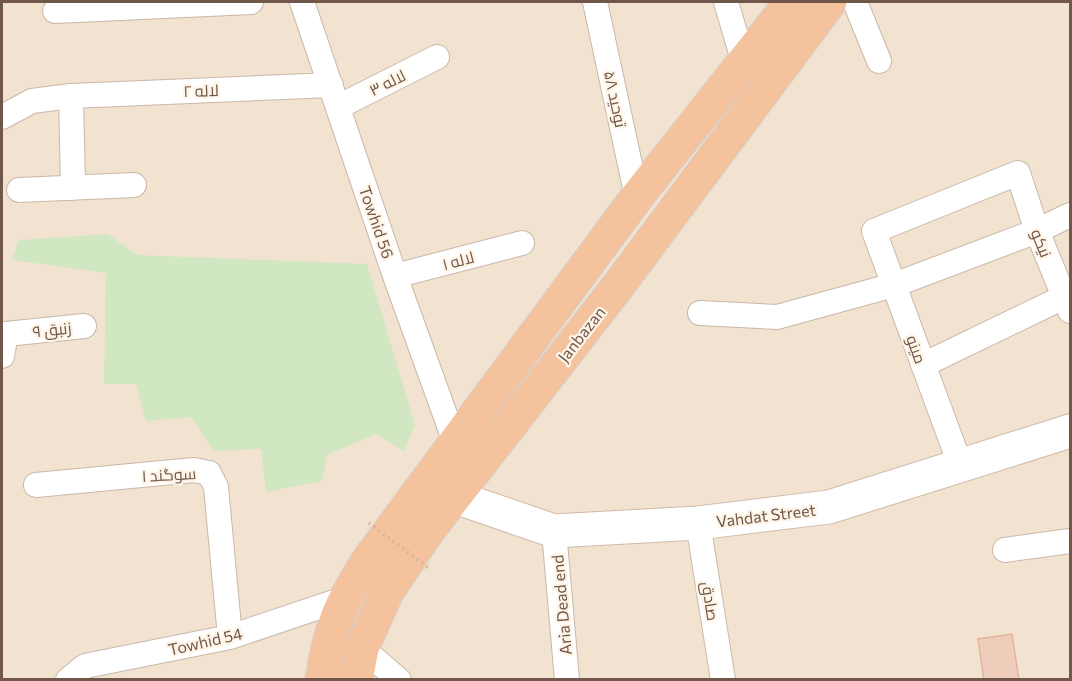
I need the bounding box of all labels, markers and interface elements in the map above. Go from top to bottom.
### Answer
street label: لاله ۳ [366,65,408,99]
street label: توحید ۵۸ [600,69,631,130]
street label: لاله ۲ [183,80,219,100]
street label: Towhid 56 [356,183,398,261]
street label: نیکو [1027,226,1056,260]
street label: لاله ۱ [440,247,476,273]
street label: Janbazan [553,302,609,366]
street label: زنبق ۹ [32,318,73,342]
street label: مینو [902,332,931,366]
street label: سوگند ۱ [141,463,197,486]
street label: Vahdat Street [715,499,817,531]
street label: Aria Dead end [547,554,575,656]
street label: صادق [697,580,723,622]
street label: Towhid 54 [166,623,244,659]

